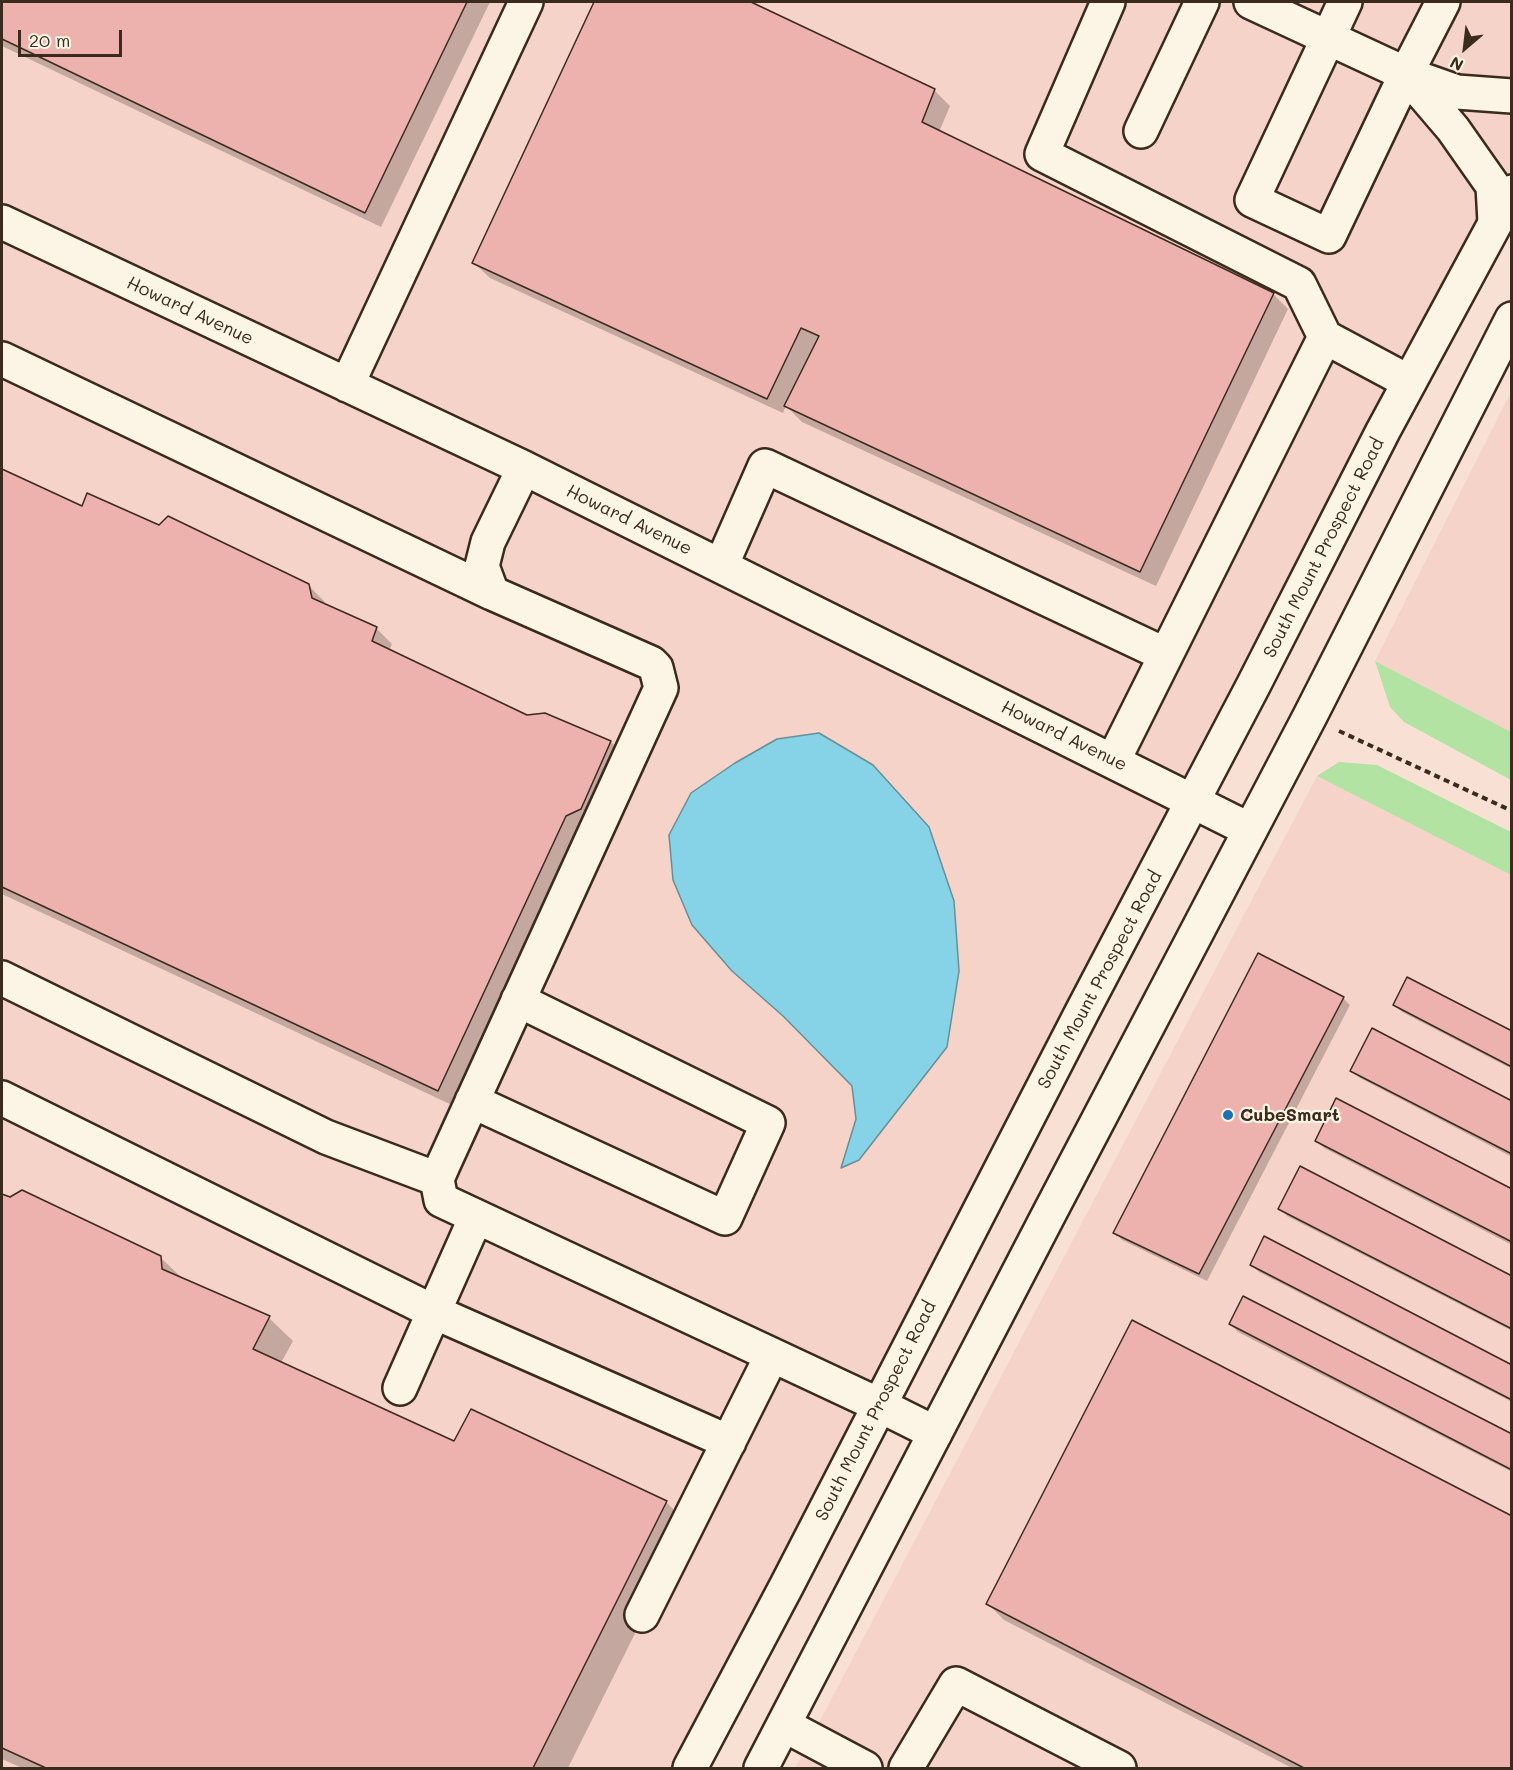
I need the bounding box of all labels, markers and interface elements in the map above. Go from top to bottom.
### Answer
scale bar [21,18,124,56]
north arrow [1435,18,1495,78]
text: 20 m [29,28,70,52]
text: N [1446,52,1467,76]
street label: Howard Avenue [123,272,257,350]
street label: South Mount Prospect Road [1259,434,1389,662]
street label: Howard Avenue [563,480,695,560]
street label: Howard Avenue [998,696,1130,776]
street label: South Mount Prospect Road [1033,867,1167,1093]
place label: CubeSmart [1240,1104,1340,1126]
marker: CubeSmart [1221,1108,1235,1122]
street label: South Mount Prospect Road [811,1297,941,1525]

